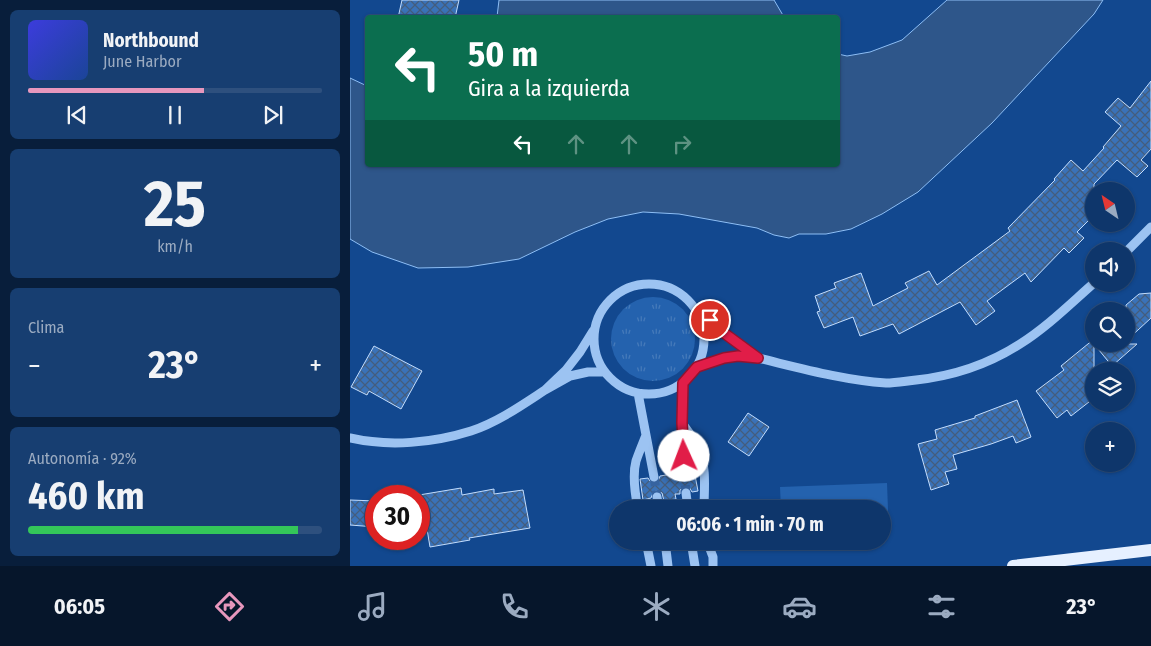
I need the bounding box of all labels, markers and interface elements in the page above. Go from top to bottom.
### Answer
text: Northbound [103,29,199,52]
text: 50 m [468,33,538,75]
icon: left [385,35,450,100]
text: June Harbor [103,52,181,71]
text: Gira a la izquierda [468,75,630,102]
icon: previous [63,101,91,129]
icon: pause [161,101,189,129]
icon: next [259,101,287,129]
icon: left [509,130,537,158]
icon: ahead [562,130,590,158]
icon: ahead [615,130,643,158]
icon: right [668,130,696,158]
text: 25 [144,165,206,243]
north arrow [1085,182,1135,232]
map controls [1085,182,1135,472]
text: km/h [157,237,193,256]
button: sound [1085,242,1135,292]
pin [689,299,731,341]
button: search [1085,302,1135,352]
icon: arrive [696,306,724,334]
text: Clima [28,318,64,337]
text: 23° [148,342,202,388]
text: − [28,349,41,382]
text: + [309,349,322,382]
button: layers [1085,362,1135,412]
button: + [1085,422,1135,472]
position arrow [657,429,709,481]
text: Autonomía · 92% [28,449,137,468]
text: 460 km [28,473,144,519]
speed limit sign: 30 [365,485,430,550]
text: 06:06 · 1 min · 70 m [676,513,824,536]
icon: directions [212,589,247,624]
icon: music [355,589,390,624]
icon: phone [497,589,532,624]
icon: climate [639,589,674,624]
icon: car [782,589,817,624]
icon: filters [924,589,959,624]
text: 06:05 [54,593,105,620]
text: 23° [1066,593,1097,620]

